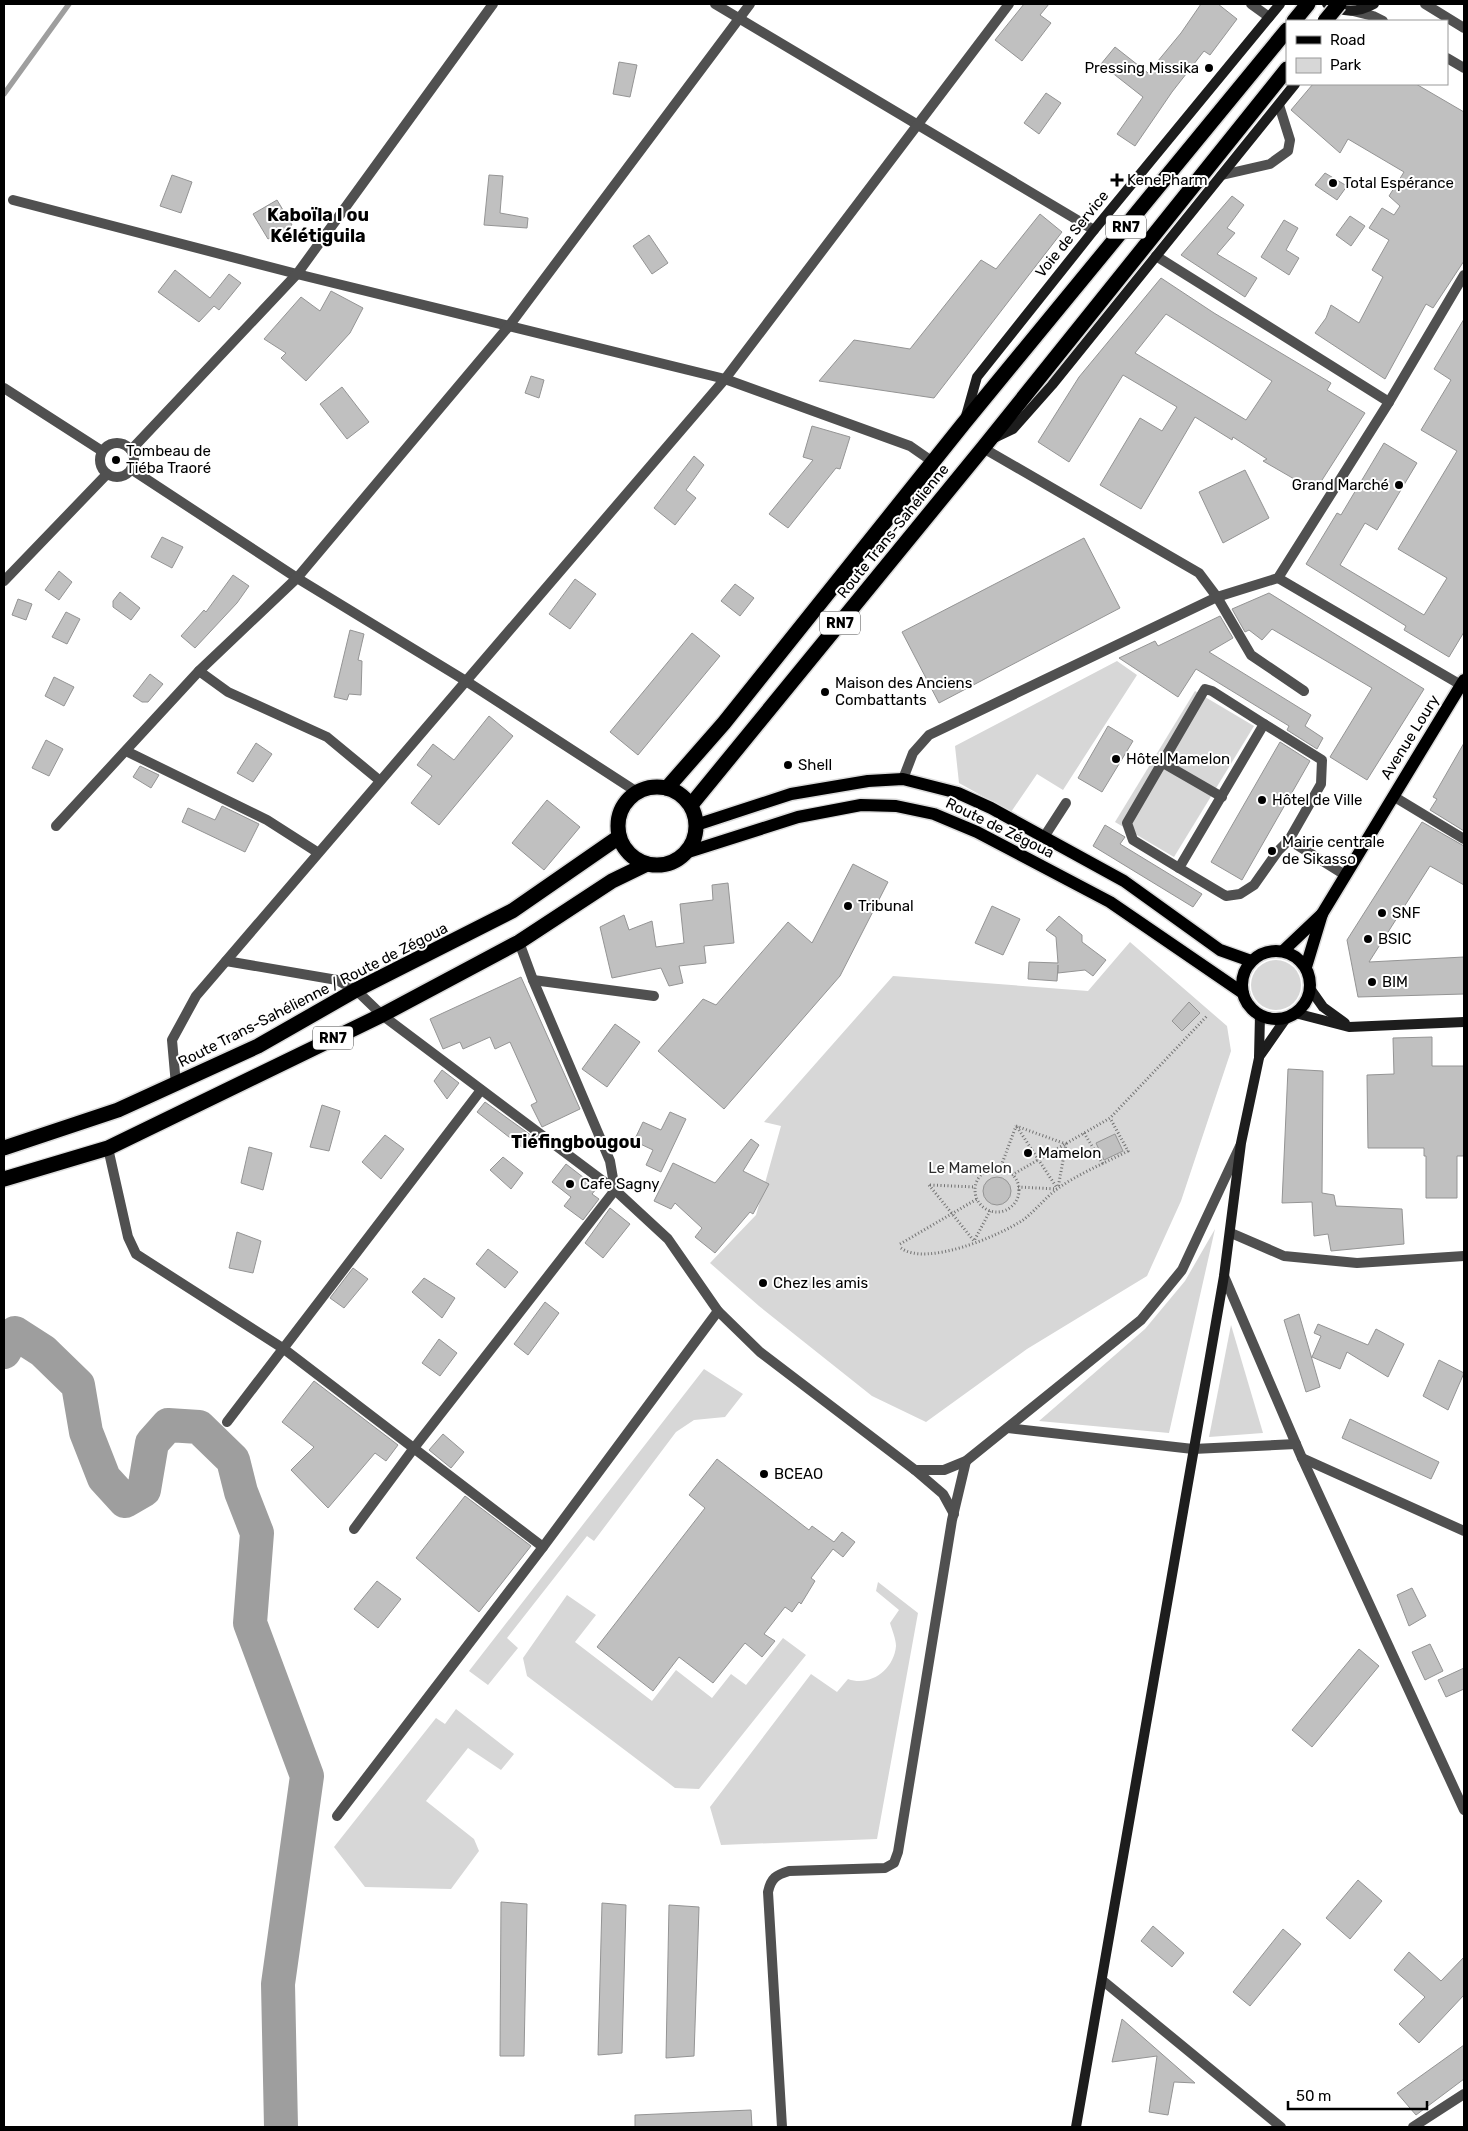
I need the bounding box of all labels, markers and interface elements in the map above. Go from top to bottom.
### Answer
legend [1286,20,1448,85]
text: Road [1330,31,1366,49]
text: Park [1330,56,1361,74]
place label: Pressing Missika [1084,59,1199,77]
marker: Pressing Missika [1203,62,1215,74]
place label: KenePharm [1127,171,1208,189]
marker: KenePharm [1111,174,1123,186]
place label: Total Espérance [1343,174,1454,192]
marker: Total Espérance [1327,177,1339,189]
street label: Voie de Service [1032,187,1112,281]
district label: Kaboïla I ou Kélétiguila [267,204,369,247]
road number: RN7 [1106,216,1146,238]
place label: Tombeau de Tiéba Traoré [126,442,211,477]
marker: Tombeau de Tiéba Traoré [110,454,122,466]
street label: Route Trans-Sahélienne [833,460,953,602]
place label: Grand Marché [1292,476,1389,494]
marker: Grand Marché [1393,479,1405,491]
road number: RN7 [820,612,860,634]
place label: Maison des Anciens Combattants [835,674,973,709]
marker: Maison des Anciens Combattants [819,686,831,698]
street label: Avenue Loury [1377,691,1443,783]
place label: Hôtel Mamelon [1126,750,1230,768]
marker: Hôtel Mamelon [1110,753,1122,765]
place label: Shell [798,756,832,774]
marker: Shell [782,759,794,771]
place label: Hôtel de Ville [1272,791,1363,809]
street label: Route de Zégoua [943,794,1057,862]
marker: Hôtel de Ville [1256,794,1268,806]
place label: Mairie centrale de Sikasso [1282,833,1385,868]
marker: Mairie centrale de Sikasso [1266,845,1278,857]
place label: Tribunal [858,897,914,915]
marker: Tribunal [842,900,854,912]
place label: SNF [1392,904,1421,922]
marker: SNF [1376,907,1388,919]
street label: Route Trans-Sahélienne / Route de Zégoua [175,919,451,1071]
place label: BSIC [1378,930,1411,948]
marker: BSIC [1362,933,1374,945]
place label: BIM [1382,973,1408,991]
marker: BIM [1366,976,1378,988]
road number: RN7 [313,1026,353,1050]
district label: Tiéfingbougou [511,1131,641,1153]
place label: Mamelon [1038,1144,1101,1162]
marker: Mamelon [1022,1147,1034,1159]
park label: Le Mamelon [928,1159,1012,1177]
place label: Cafe Sagny [580,1175,660,1193]
marker: Cafe Sagny [564,1178,576,1190]
place label: Chez les amis [773,1274,868,1292]
marker: Chez les amis [757,1277,769,1289]
place label: BCEAO [774,1465,823,1483]
marker: BCEAO [758,1468,770,1480]
scale bar [1288,2078,1427,2110]
text: 50 m [1296,2087,1331,2105]

